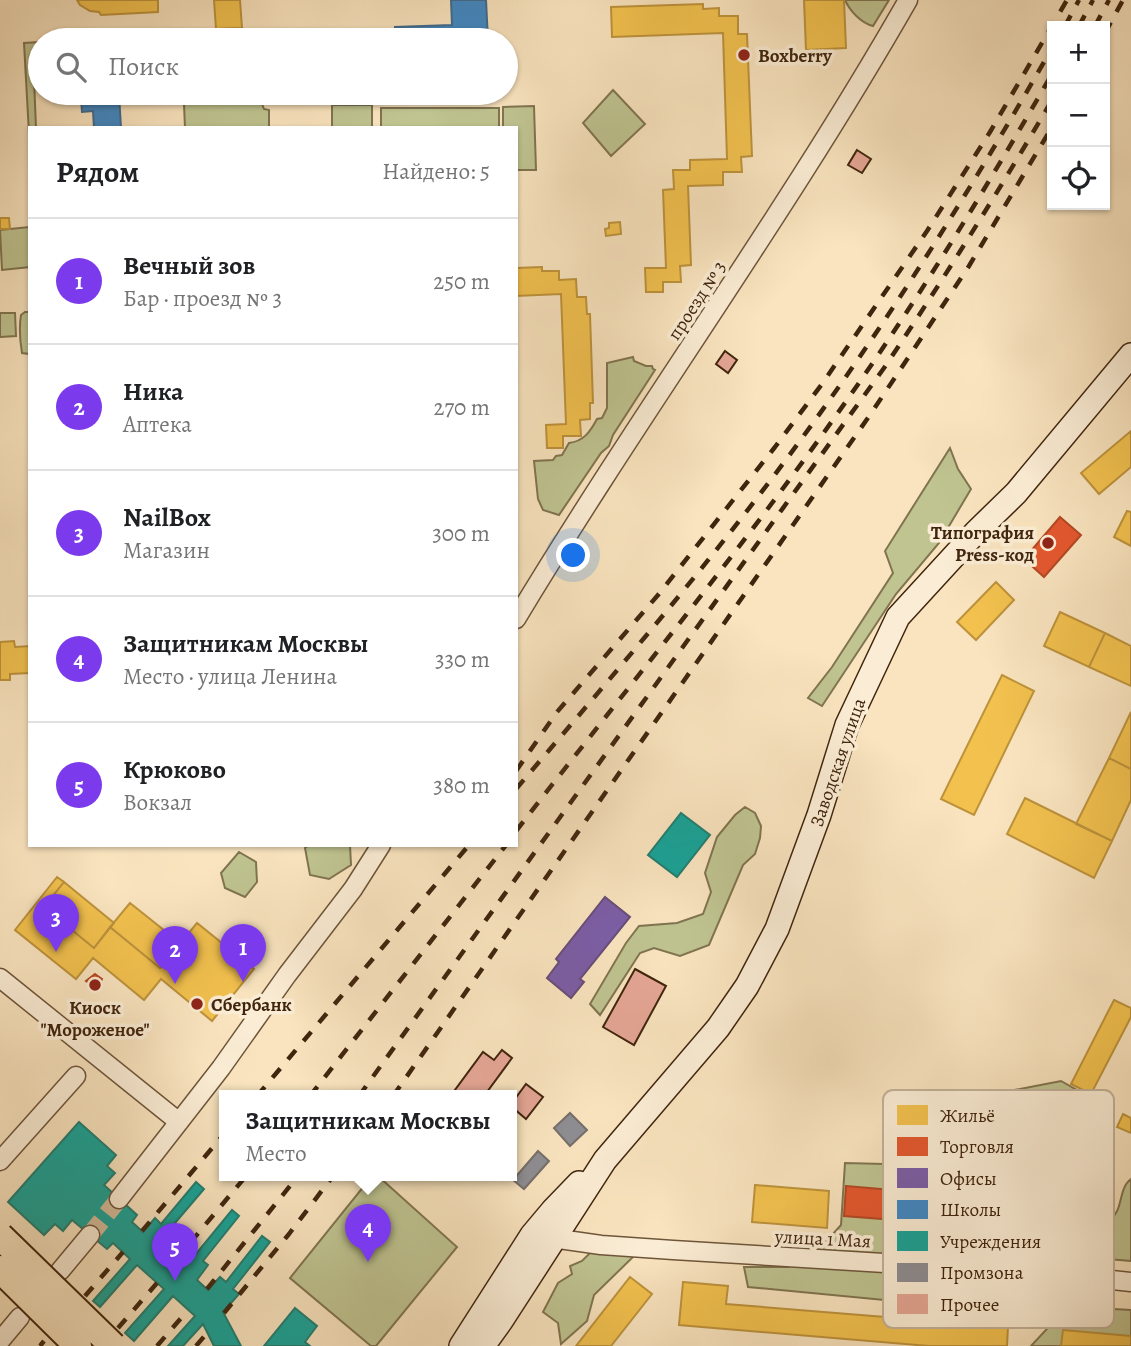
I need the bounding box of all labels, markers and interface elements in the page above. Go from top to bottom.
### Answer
map controls [1047,21,1110,210]
button: + [1047,21,1110,84]
search box [28,28,518,105]
place label: Boxberry [758,43,833,69]
marker: Boxberry [736,47,752,63]
icon: search [52,48,90,86]
text: Поиск [108,49,179,84]
button: − [1047,84,1110,147]
button: locate [1047,147,1110,210]
text: Рядом [56,152,139,192]
text: Найдено: 5 [382,156,490,187]
text: Вечный зов [123,248,255,283]
street label: проезд № 3 [661,256,732,345]
text: 1 [75,266,83,297]
text: 250 m [433,266,490,297]
text: Бар · проезд № 3 [123,283,282,314]
text: Ника [123,374,184,409]
text: 2 [73,392,85,423]
text: 270 m [433,392,490,423]
text: Аптека [123,409,192,440]
text: NailBox [123,500,211,535]
text: 3 [74,518,84,549]
text: 300 m [432,518,490,549]
place label: Типография Press-код [931,520,1034,568]
text: Магазин [123,535,210,566]
marker: Типография Press-код [1040,535,1056,551]
your location [556,538,590,572]
text: Защитникам Москвы [123,626,368,661]
text: 4 [74,644,84,675]
text: 330 m [435,644,490,675]
text: Место · улица Ленина [123,661,337,692]
street label: Заводская улица [804,694,872,830]
text: Крюково [123,752,226,787]
text: 5 [74,770,84,801]
text: 380 m [433,770,490,801]
text: Вокзал [123,787,192,818]
pin: 3 [33,894,79,952]
pin: 1 [220,924,266,982]
pin: 2 [152,926,198,984]
marker: Киоск "Мороженое" [87,977,103,993]
place label: Сбербанк [211,992,292,1018]
place label: Киоск "Мороженое" [41,995,150,1043]
marker: Сбербанк [189,996,205,1012]
popup [219,1090,517,1181]
legend [883,1090,1114,1328]
text: Защитникам Москвы [245,1103,491,1138]
text: Жильё [940,1103,995,1129]
text: Торговля [940,1134,1014,1160]
text: Место [245,1138,307,1169]
text: Офисы [940,1166,997,1192]
text: Школы [940,1197,1001,1223]
pin: 4 [345,1204,391,1262]
pin: 5 [152,1223,198,1281]
street label: улица 1 Мая [773,1223,872,1255]
text: Учреждения [940,1229,1041,1255]
text: Промзона [940,1260,1024,1286]
text: Прочее [940,1292,1000,1318]

